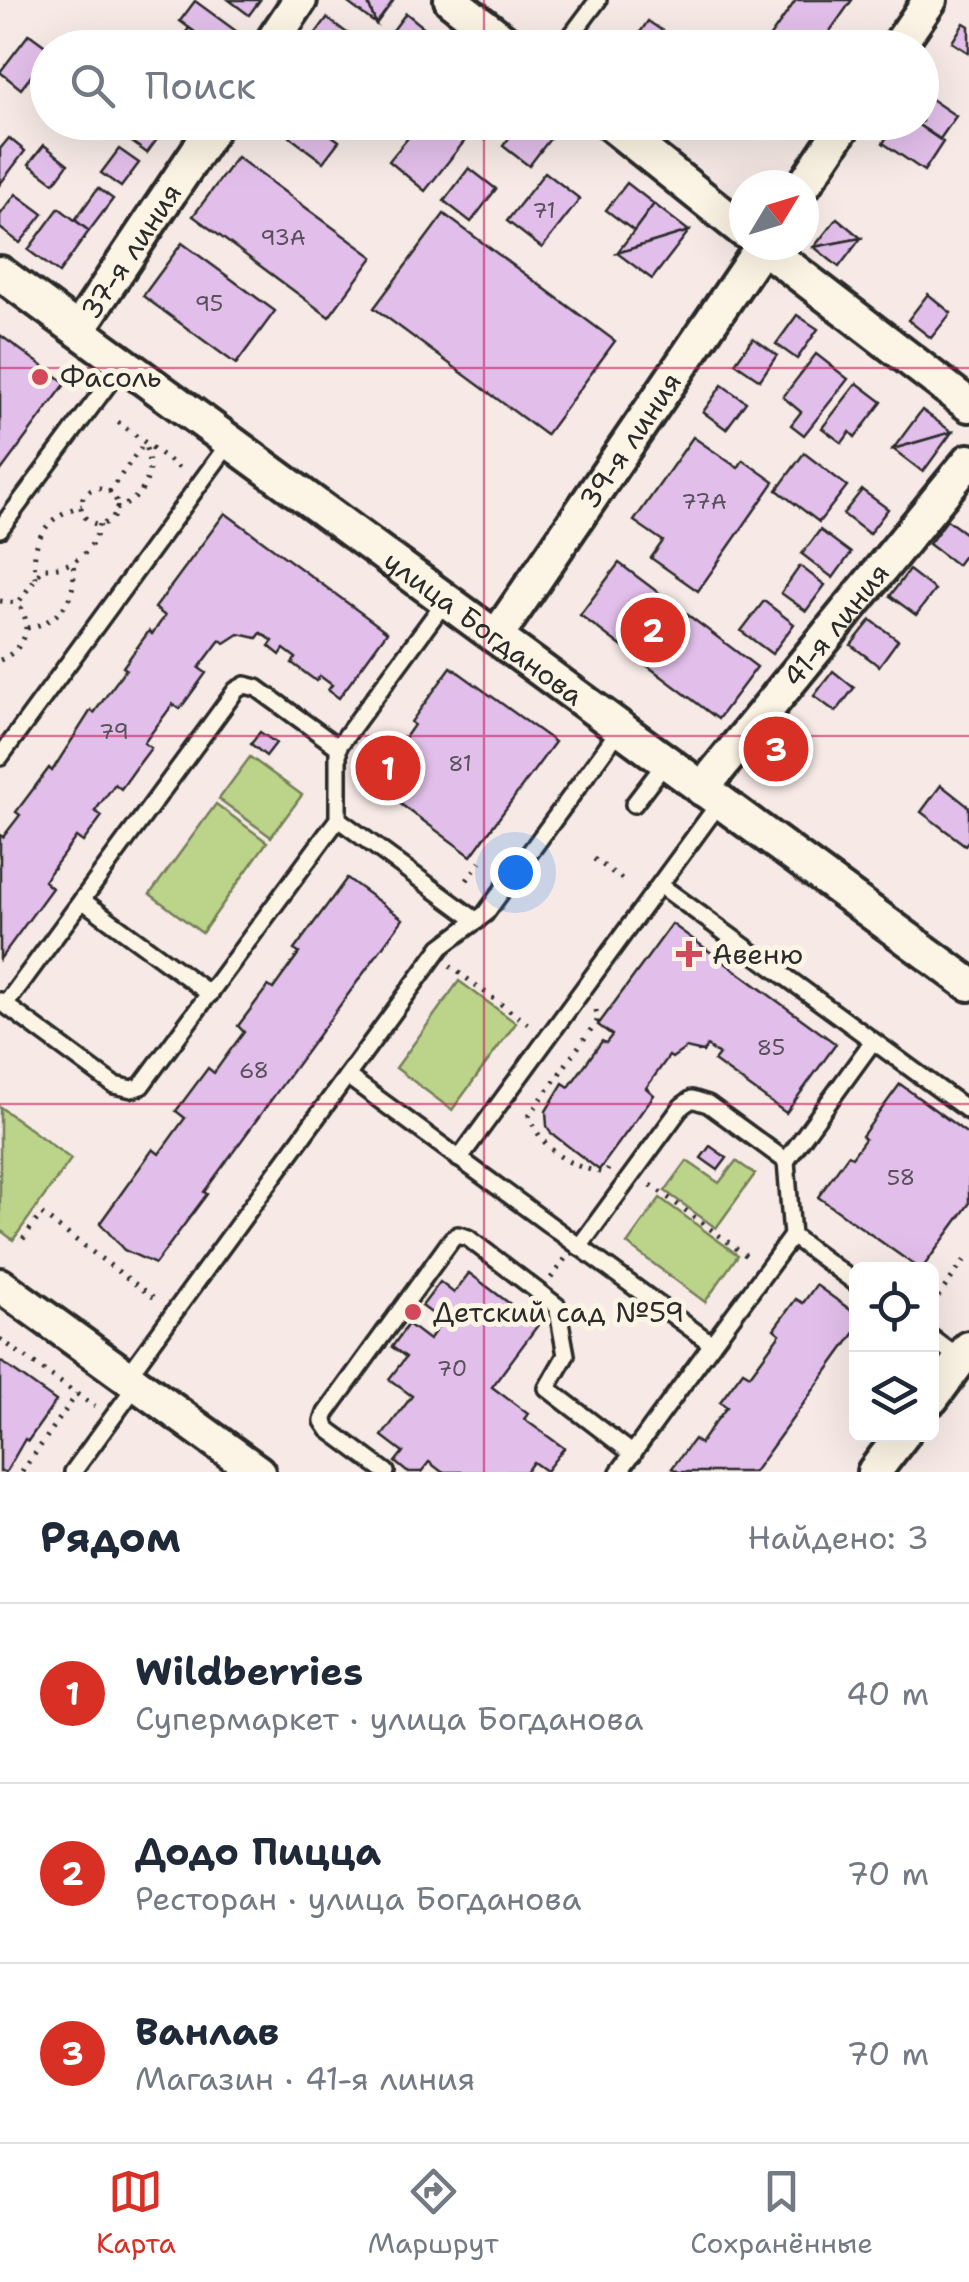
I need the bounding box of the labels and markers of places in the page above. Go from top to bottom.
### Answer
place label: Фасоль [60,358,162,396]
marker: Фасоль [29,366,51,388]
pin: 2 [620,592,686,668]
pin: 3 [744,712,808,786]
pin: 1 [356,730,420,806]
place label: Авеню [712,935,803,973]
marker: Авеню [676,941,702,967]
place label: Детский сад №59 [433,1293,684,1331]
marker: Детский сад №59 [402,1301,424,1323]

